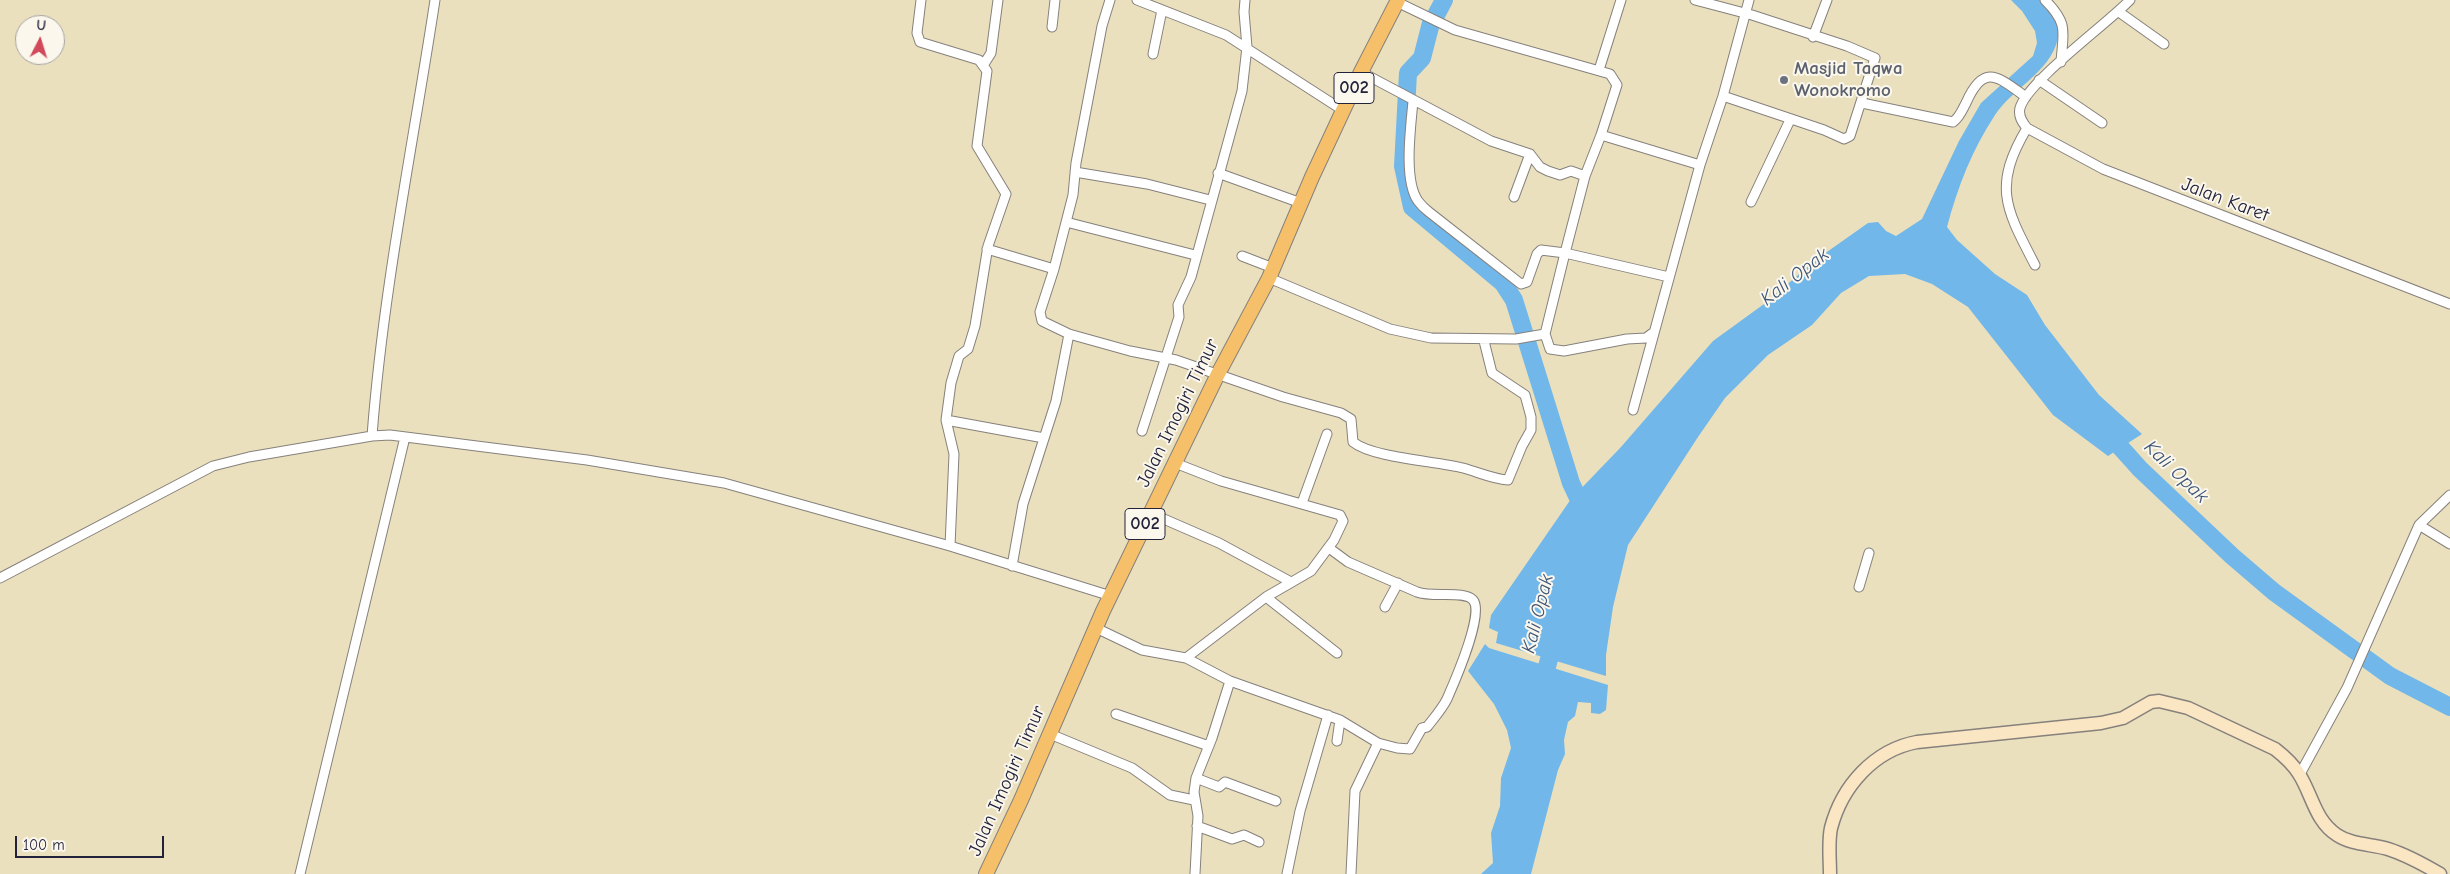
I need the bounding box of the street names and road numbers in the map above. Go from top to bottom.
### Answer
road number: 002 [1334,73,1374,104]
street label: Jalan Karet [2178,173,2272,227]
street label: Jalan Imogiri Timur [1132,335,1224,491]
road number: 002 [1125,508,1165,540]
street label: Jalan Imogiri Timur [964,702,1050,860]

